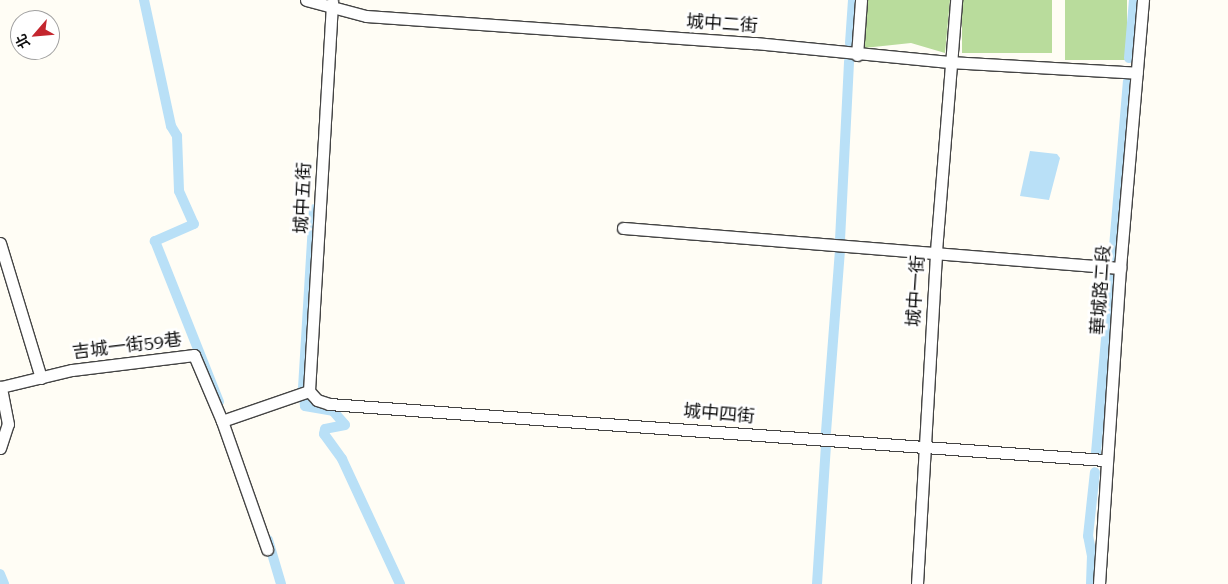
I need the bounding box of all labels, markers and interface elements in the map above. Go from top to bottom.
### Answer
north arrow [10,10,60,60]
street label: 城中二街 [685,11,759,37]
text: 北 [12,31,33,51]
street label: 城中五街 [290,161,316,235]
street label: 華城路二段 [1087,244,1115,336]
street label: 城中一街 [903,254,929,328]
street label: 吉城一街59巷 [71,329,183,363]
street label: 城中四街 [682,400,756,428]

